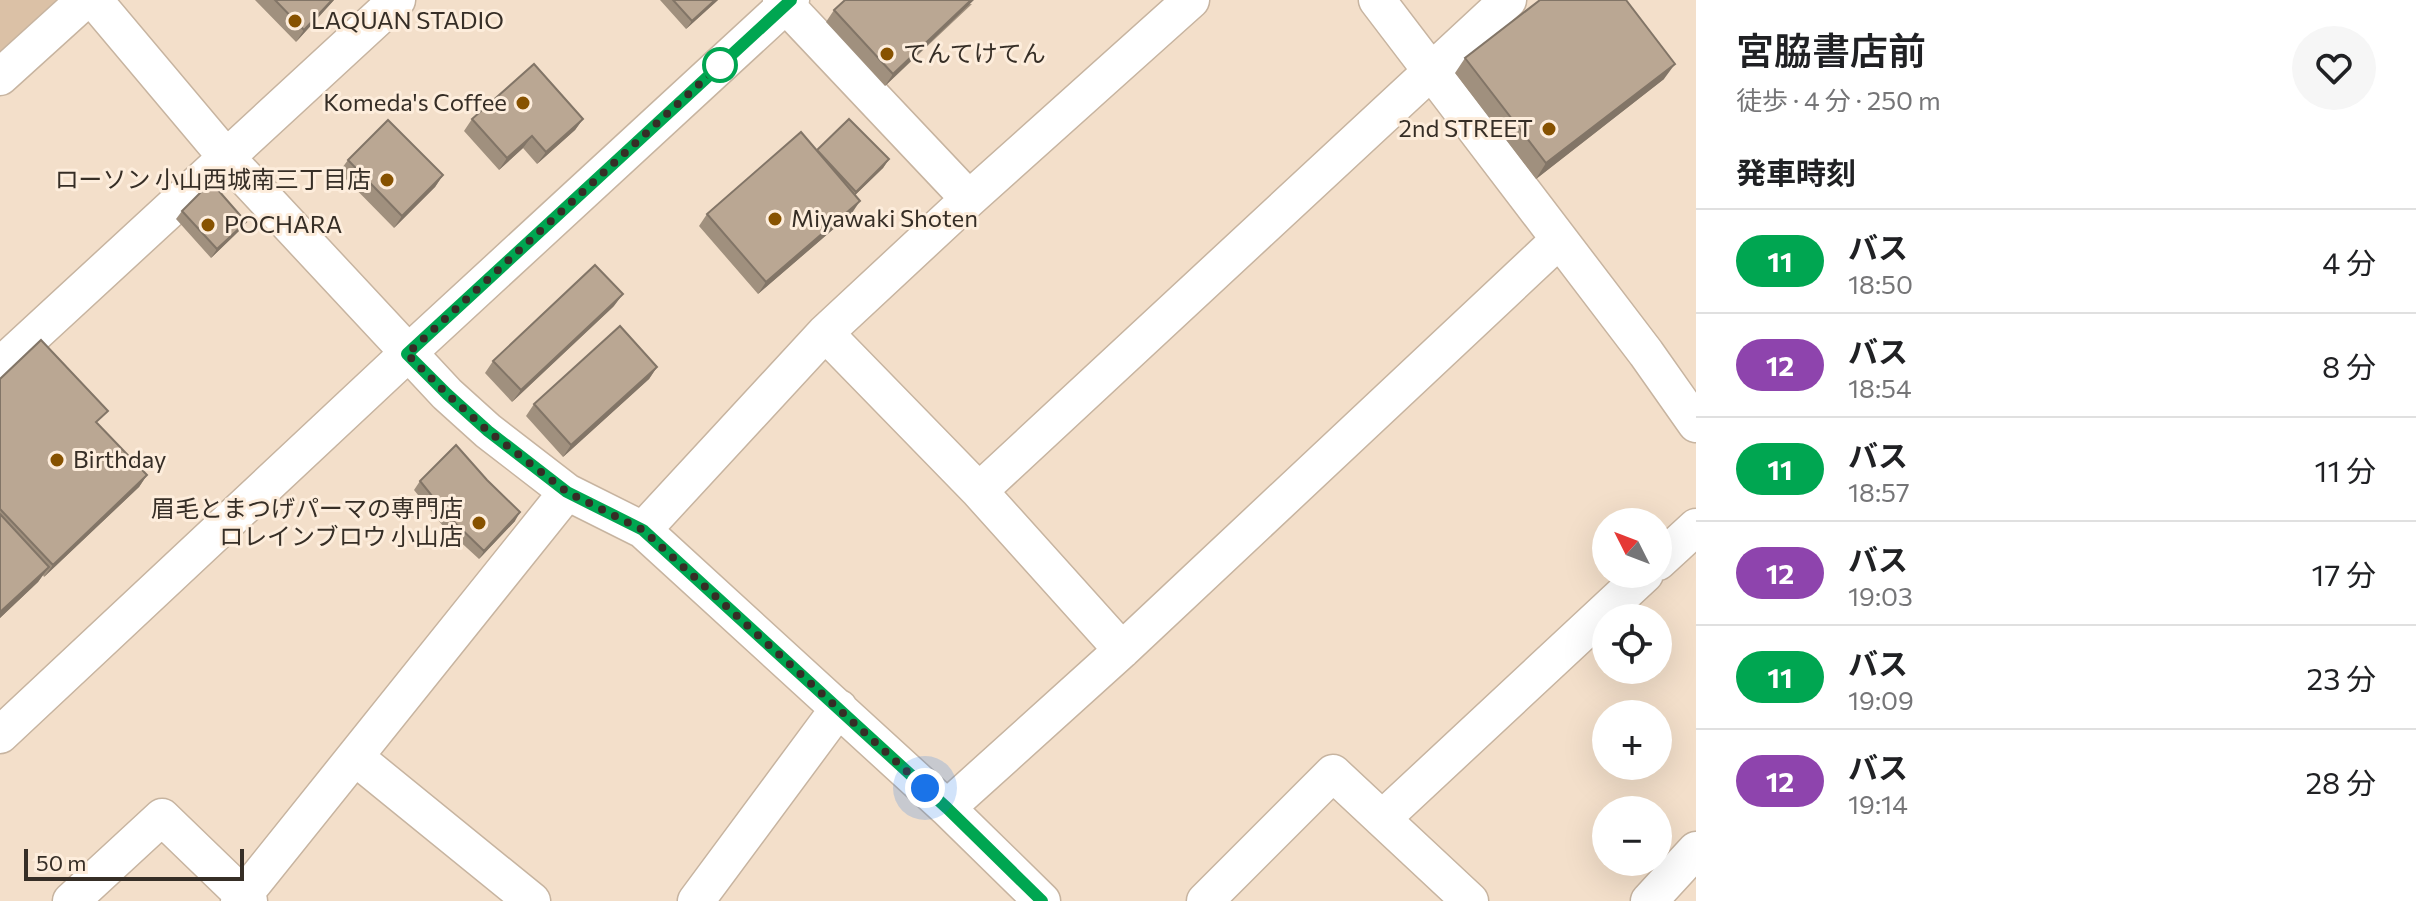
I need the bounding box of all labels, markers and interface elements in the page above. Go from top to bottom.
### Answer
place label: LAQUAN STADIO [311,5,504,34]
marker: LAQUAN STADIO [286,12,304,30]
text: 宮脇書店前 [1736,26,1926,73]
button: heart [2292,26,2376,110]
place label: てんてけてん [903,38,1046,67]
marker: てんてけてん [878,45,896,63]
unlabelled marker [703,48,737,82]
text: 徒歩 · 4 分 · 250 m [1736,84,1941,115]
place label: Komeda's Coffee [323,87,507,116]
marker: Komeda's Coffee [514,94,532,112]
place label: 2nd STREET [1398,113,1533,142]
marker: 2nd STREET [1540,120,1558,138]
text: 発車時刻 [1736,153,1856,190]
place label: ローソン 小山西城南三丁目店 [54,164,371,193]
marker: ローソン 小山西城南三丁目店 [378,171,396,189]
place label: Miyawaki Shoten [791,203,978,232]
place label: POCHARA [224,209,342,238]
marker: Miyawaki Shoten [766,210,784,228]
marker: POCHARA [199,216,217,234]
text: バス [1848,228,1908,265]
text: 4 分 [2322,243,2376,280]
text: 11 [1767,244,1793,278]
text: 18:50 [1848,268,1913,299]
text: バス [1848,332,1908,369]
text: 8 分 [2322,347,2376,384]
text: 12 [1766,348,1794,382]
text: 18:54 [1848,372,1912,403]
text: バス [1848,436,1908,473]
place label: Birthday [73,444,166,473]
marker: Birthday [48,451,66,469]
text: 11 分 [2315,451,2376,488]
text: 11 [1767,452,1793,486]
text: 18:57 [1848,476,1910,507]
place label: 眉毛とまつげパーマの専門店 ロレインブロウ 小山店 [151,493,463,550]
north arrow [1592,508,1672,588]
map controls [1592,508,1672,876]
marker: 眉毛とまつげパーマの専門店 ロレインブロウ 小山店 [470,514,488,532]
text: バス [1848,540,1908,577]
text: 17 分 [2312,555,2376,592]
text: 12 [1766,556,1794,590]
text: 19:03 [1848,580,1913,611]
button: locate [1592,604,1672,684]
text: バス [1848,644,1908,681]
text: 23 分 [2307,659,2376,696]
text: 11 [1767,660,1793,694]
text: 19:09 [1848,684,1914,715]
button: + [1592,700,1672,780]
text: バス [1848,748,1908,785]
text: 28 分 [2305,763,2376,800]
text: 12 [1766,764,1794,798]
your location [905,768,945,808]
text: 19:14 [1848,788,1908,819]
button: − [1592,796,1672,876]
scale bar [24,845,244,881]
text: 50 m [36,849,86,876]

